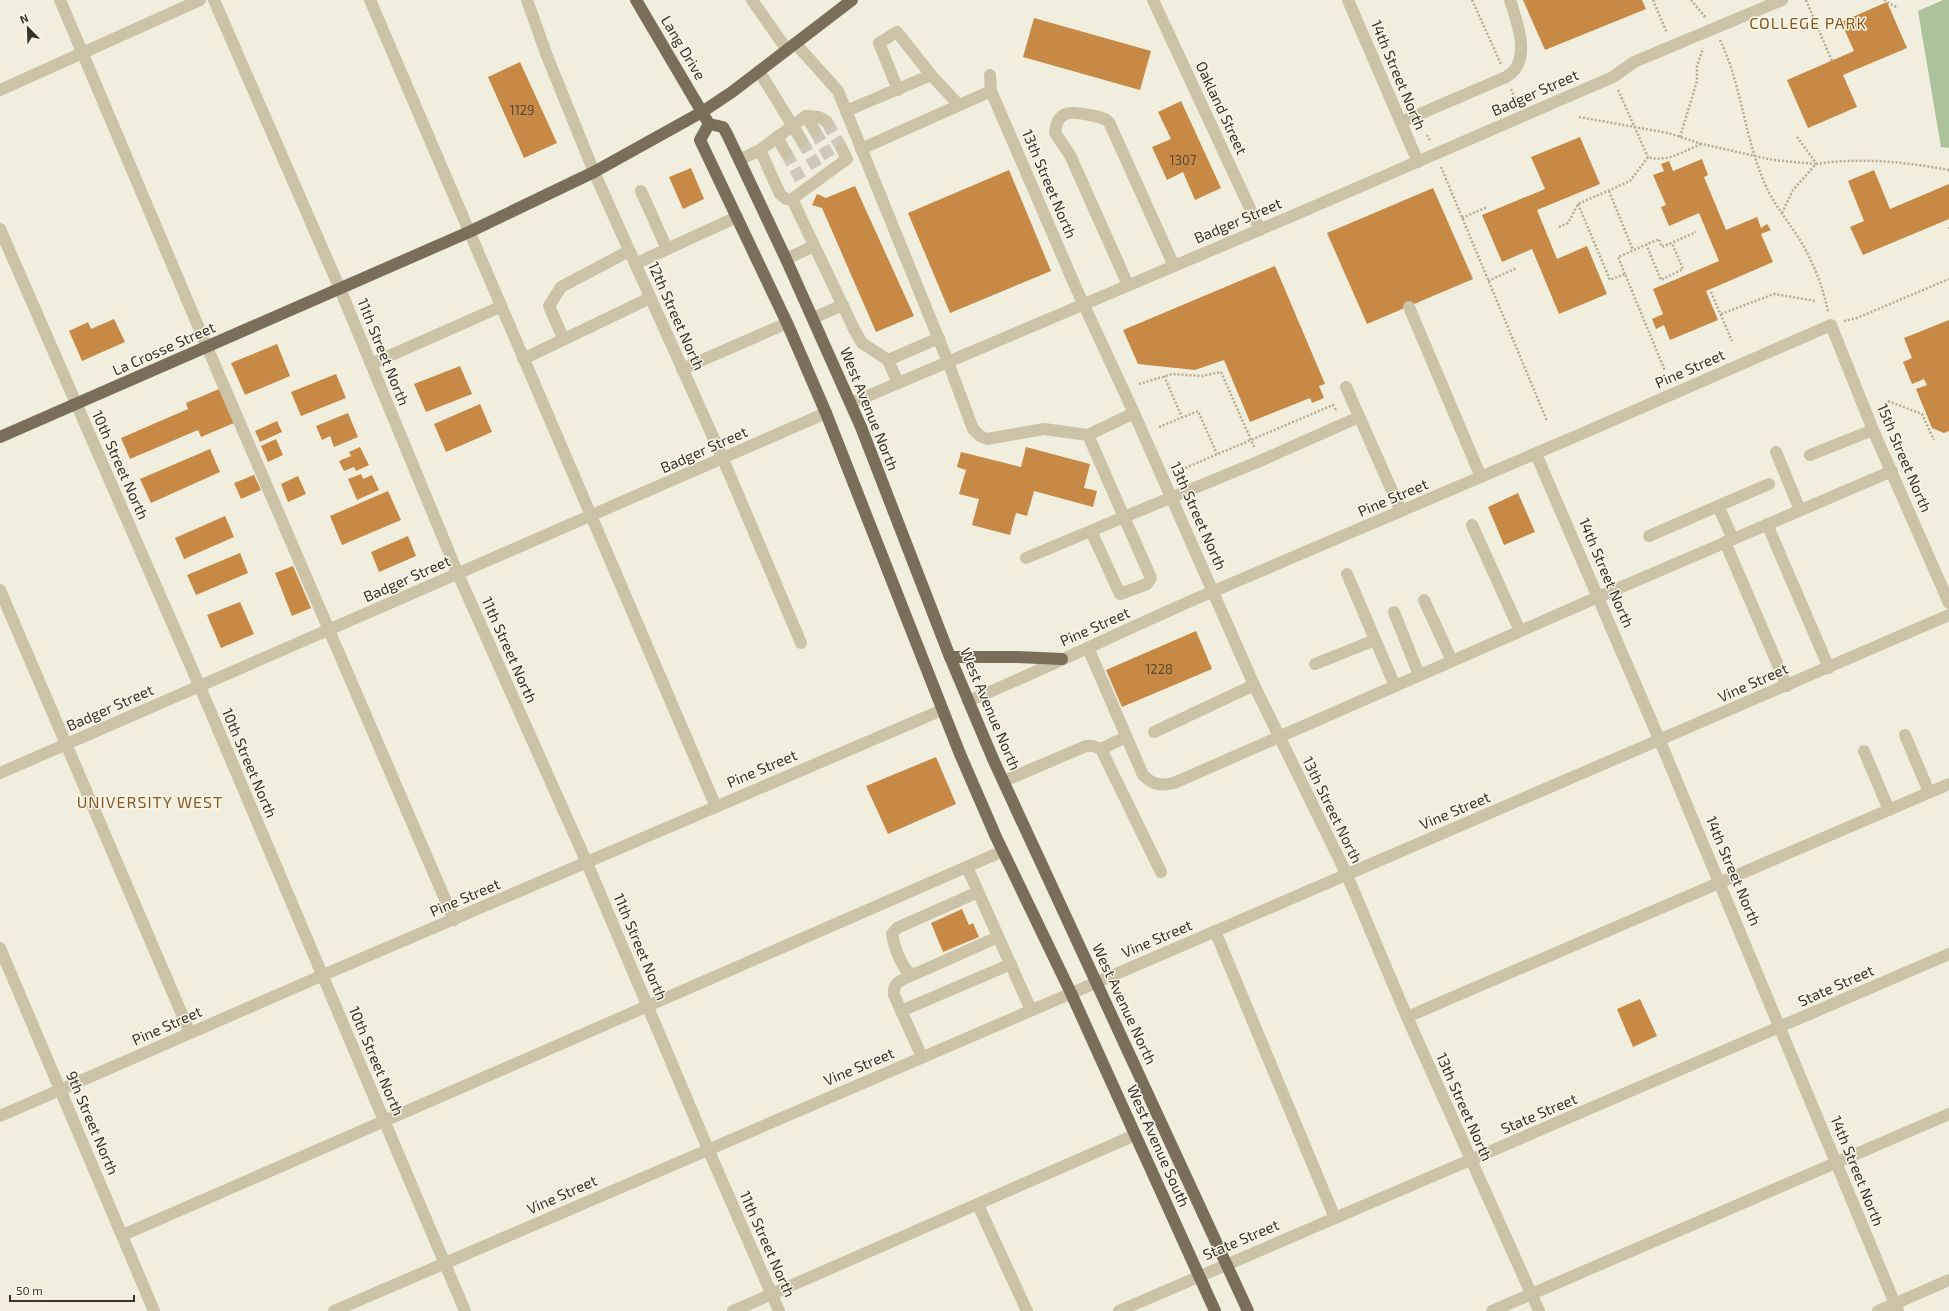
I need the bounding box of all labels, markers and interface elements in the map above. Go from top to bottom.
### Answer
north arrow [8,8,48,48]
text: N [18,11,30,26]
street label: Lang Drive [658,12,710,83]
district label: COLLEGE PARK [1749,13,1867,32]
street label: 14th Street North [1368,17,1430,132]
street label: Oakland Street [1192,58,1252,157]
street label: Badger Street [1488,65,1581,119]
house number: 1129 [509,102,535,118]
street label: 13th Street North [1019,126,1081,241]
house number: 1307 [1170,152,1197,168]
street label: Badger Street [1191,193,1284,247]
street label: 12th Street North [645,259,709,373]
street label: 11th Street North [354,295,414,408]
street label: La Crosse Street [109,317,218,379]
street label: West Avenue North [837,344,903,473]
street label: Pine Street [1652,345,1727,391]
street label: 15th Street North [1874,401,1936,515]
street label: 10th Street North [89,407,153,522]
street label: Badger Street [657,422,750,476]
street label: 13th Street North [1167,459,1231,573]
street label: Pine Street [1355,474,1431,520]
street label: 14th Street North [1576,515,1638,630]
street label: Badger Street [360,551,453,605]
street label: 11th Street North [478,594,541,705]
street label: Pine Street [1057,603,1132,649]
street label: West Avenue North [957,645,1025,773]
street label: Vine Street [1715,659,1791,705]
house number: 1228 [1145,661,1173,677]
street label: Badger Street [63,680,156,734]
street label: 10th Street North [219,705,281,820]
street label: Pine Street [724,745,800,791]
street label: 13th Street North [1299,753,1367,866]
street label: Vine Street [1417,787,1493,833]
district label: UNIVERSITY WEST [77,792,223,811]
street label: 14th Street North [1703,813,1765,928]
street label: Pine Street [427,874,503,920]
street label: 11th Street North [610,890,672,1003]
street label: Vine Street [1119,915,1195,961]
street label: West Avenue North [1089,940,1161,1067]
street label: State Street [1795,960,1877,1010]
street label: Pine Street [129,1002,204,1048]
street label: 10th Street North [346,1003,408,1118]
street label: Vine Street [821,1043,897,1089]
street label: 13th Street North [1433,1050,1497,1164]
street label: 9th Street North [63,1068,123,1177]
street label: West Avenue South [1124,1082,1194,1209]
street label: State Street [1498,1089,1580,1137]
street label: 14th Street North [1828,1113,1888,1228]
street label: Vine Street [524,1171,600,1217]
street label: 11th Street North [736,1188,799,1299]
street label: State Street [1200,1215,1282,1263]
scale bar [10,1277,134,1303]
text: 50 m [16,1283,43,1297]

